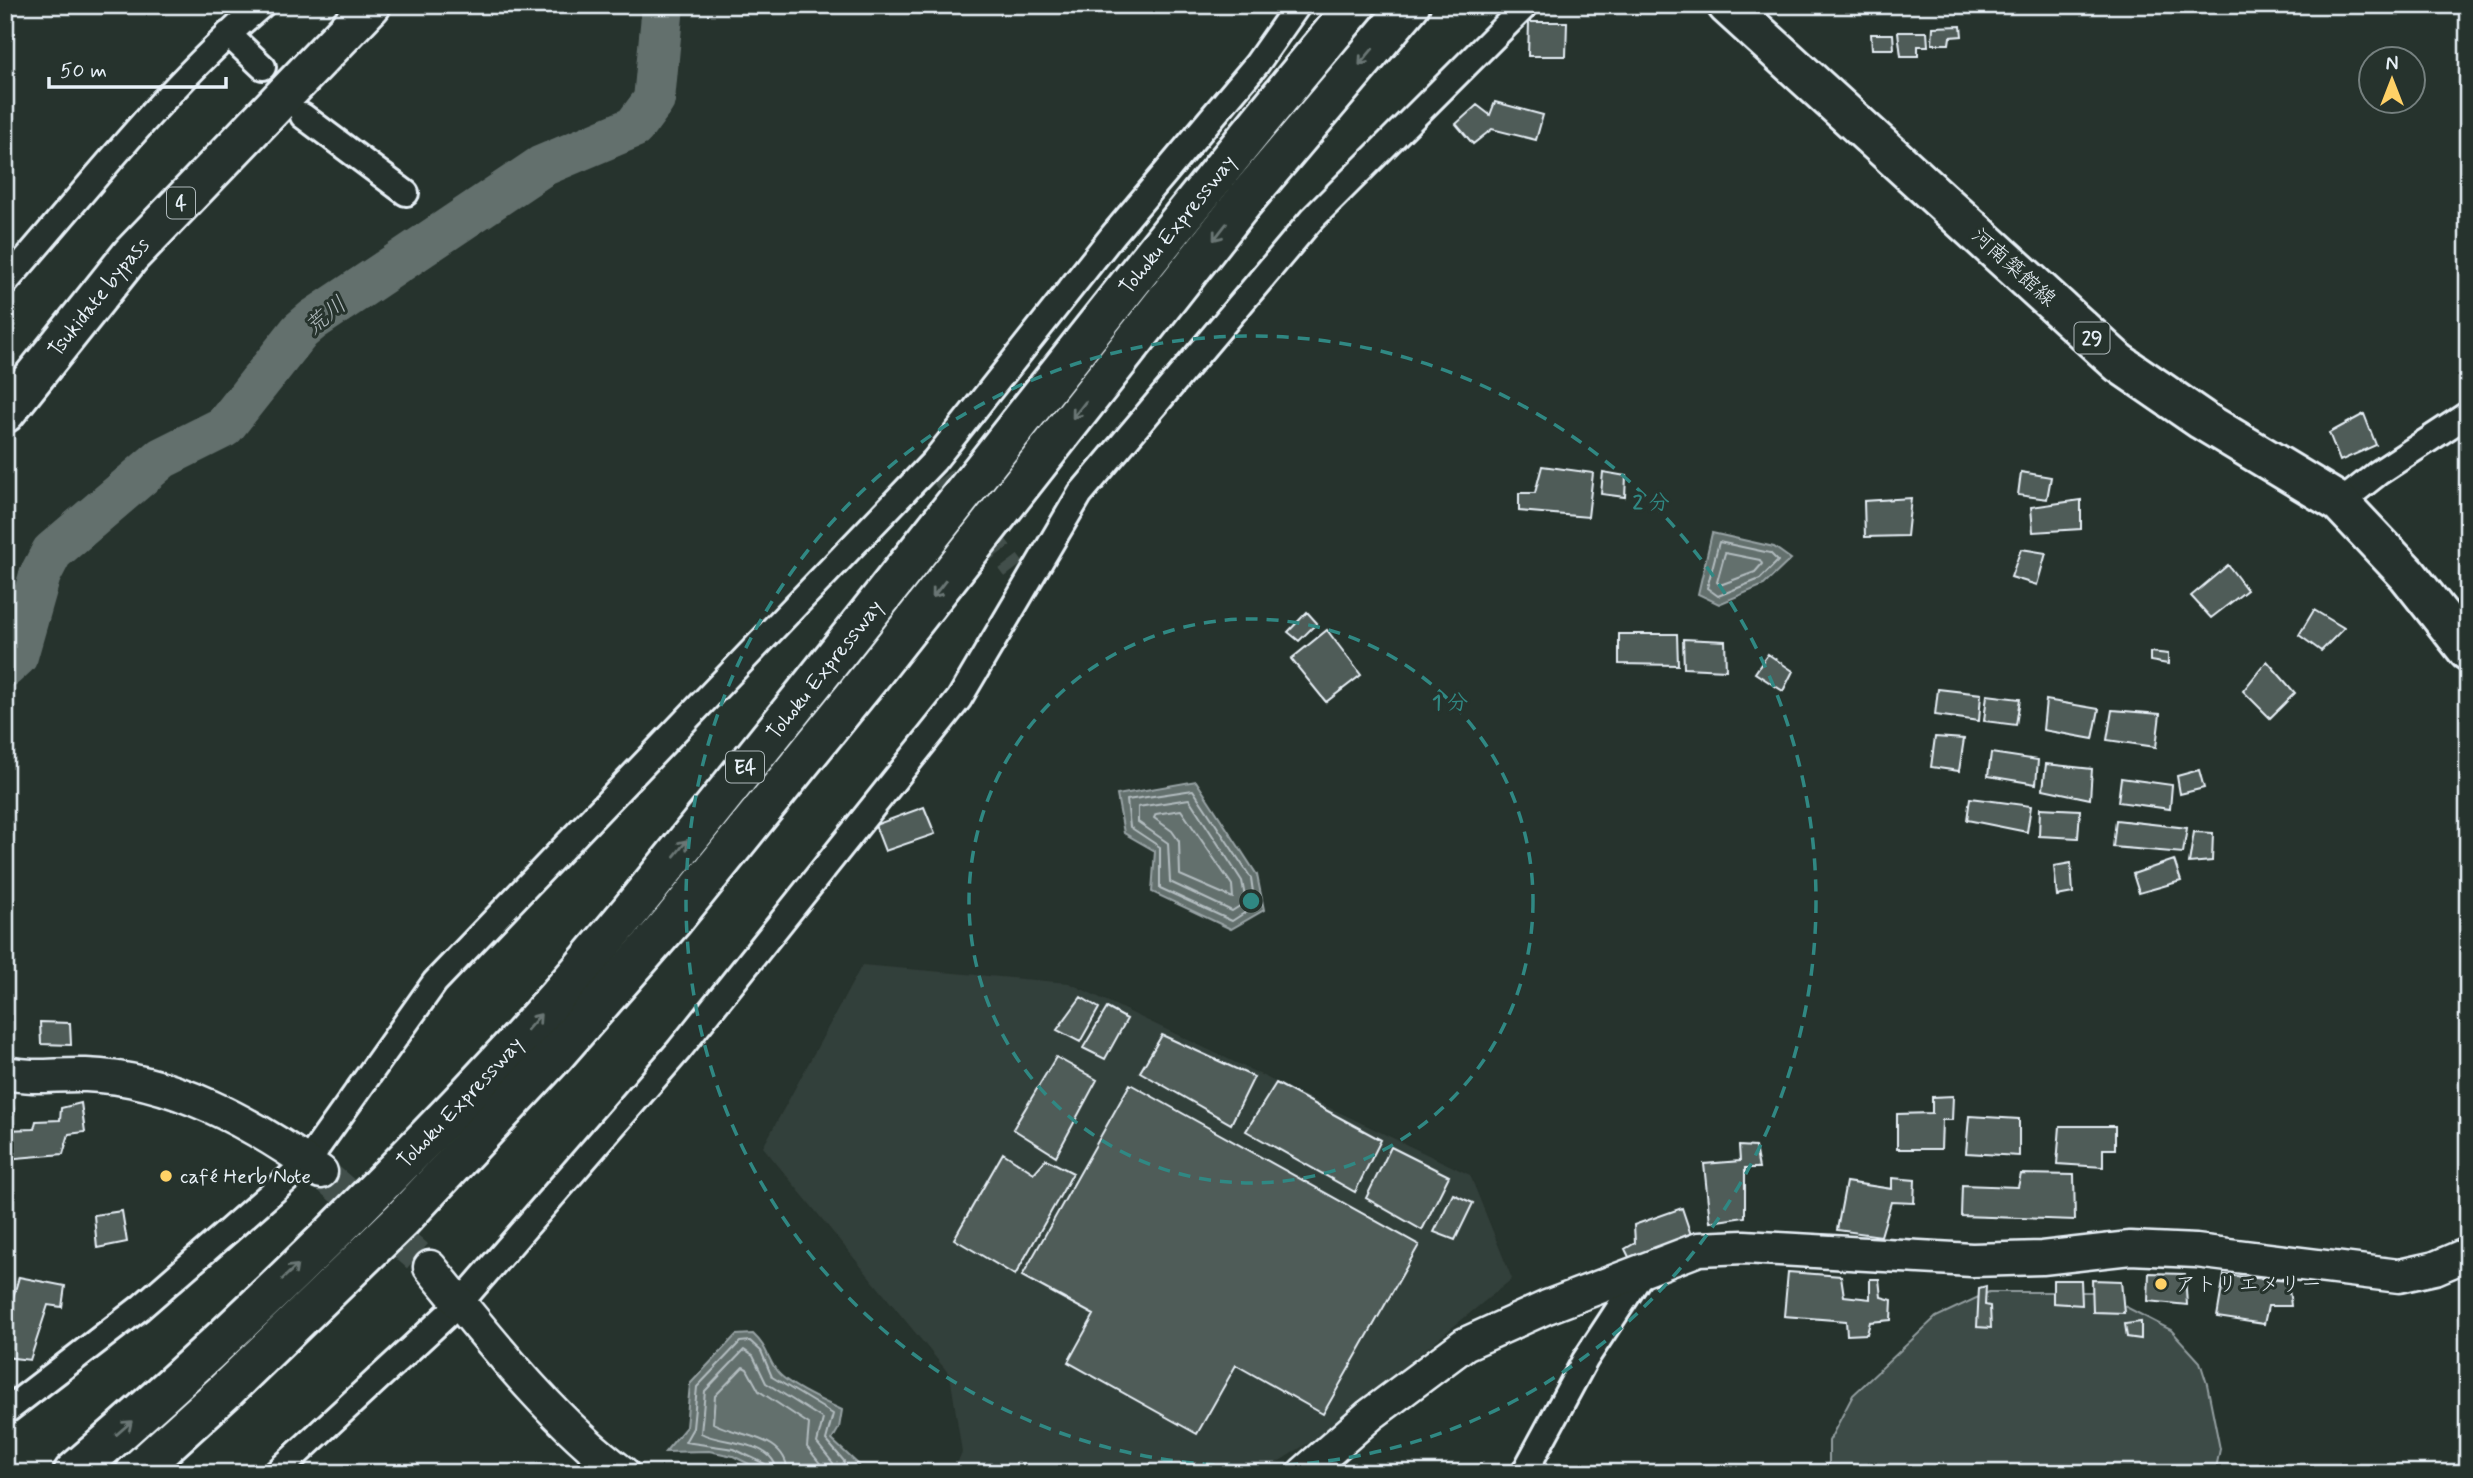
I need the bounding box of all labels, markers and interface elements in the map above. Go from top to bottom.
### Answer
scale bar [49,46,226,90]
north arrow [2358,46,2428,116]
one-way arrow [1358,47,1374,65]
text: N [2386,52,2398,77]
text: 50 m [60,57,107,85]
street label: Tohoku Expressway [1113,149,1242,301]
road number: 4 [167,188,195,218]
one-way arrow [1212,222,1228,240]
street label: 河南築館線 [1965,222,2062,313]
street label: Tsukidate bypass [42,231,156,363]
water label: 荒川 [299,290,354,343]
road number: 29 [2074,322,2110,354]
one-way arrow [1072,400,1087,419]
text: 2 分 [1633,489,1669,517]
one-way arrow [931,580,946,598]
street label: Tohoku Expressway [760,594,889,746]
text: 1 分 [1432,689,1468,717]
road number: E4 [726,752,764,782]
one-way arrow [673,839,688,857]
centre of rings [1239,889,1263,913]
one-way arrow [526,1013,542,1031]
street label: Tohoku Expressway [391,1031,530,1175]
place label: café Herb Note [180,1163,311,1191]
marker: café Herb Note [158,1168,174,1184]
one-way arrow [281,1264,298,1281]
place label: アトリエメリー [2175,1271,2322,1299]
marker: アトリエメリー [2153,1276,2169,1292]
one-way arrow [115,1420,133,1436]

